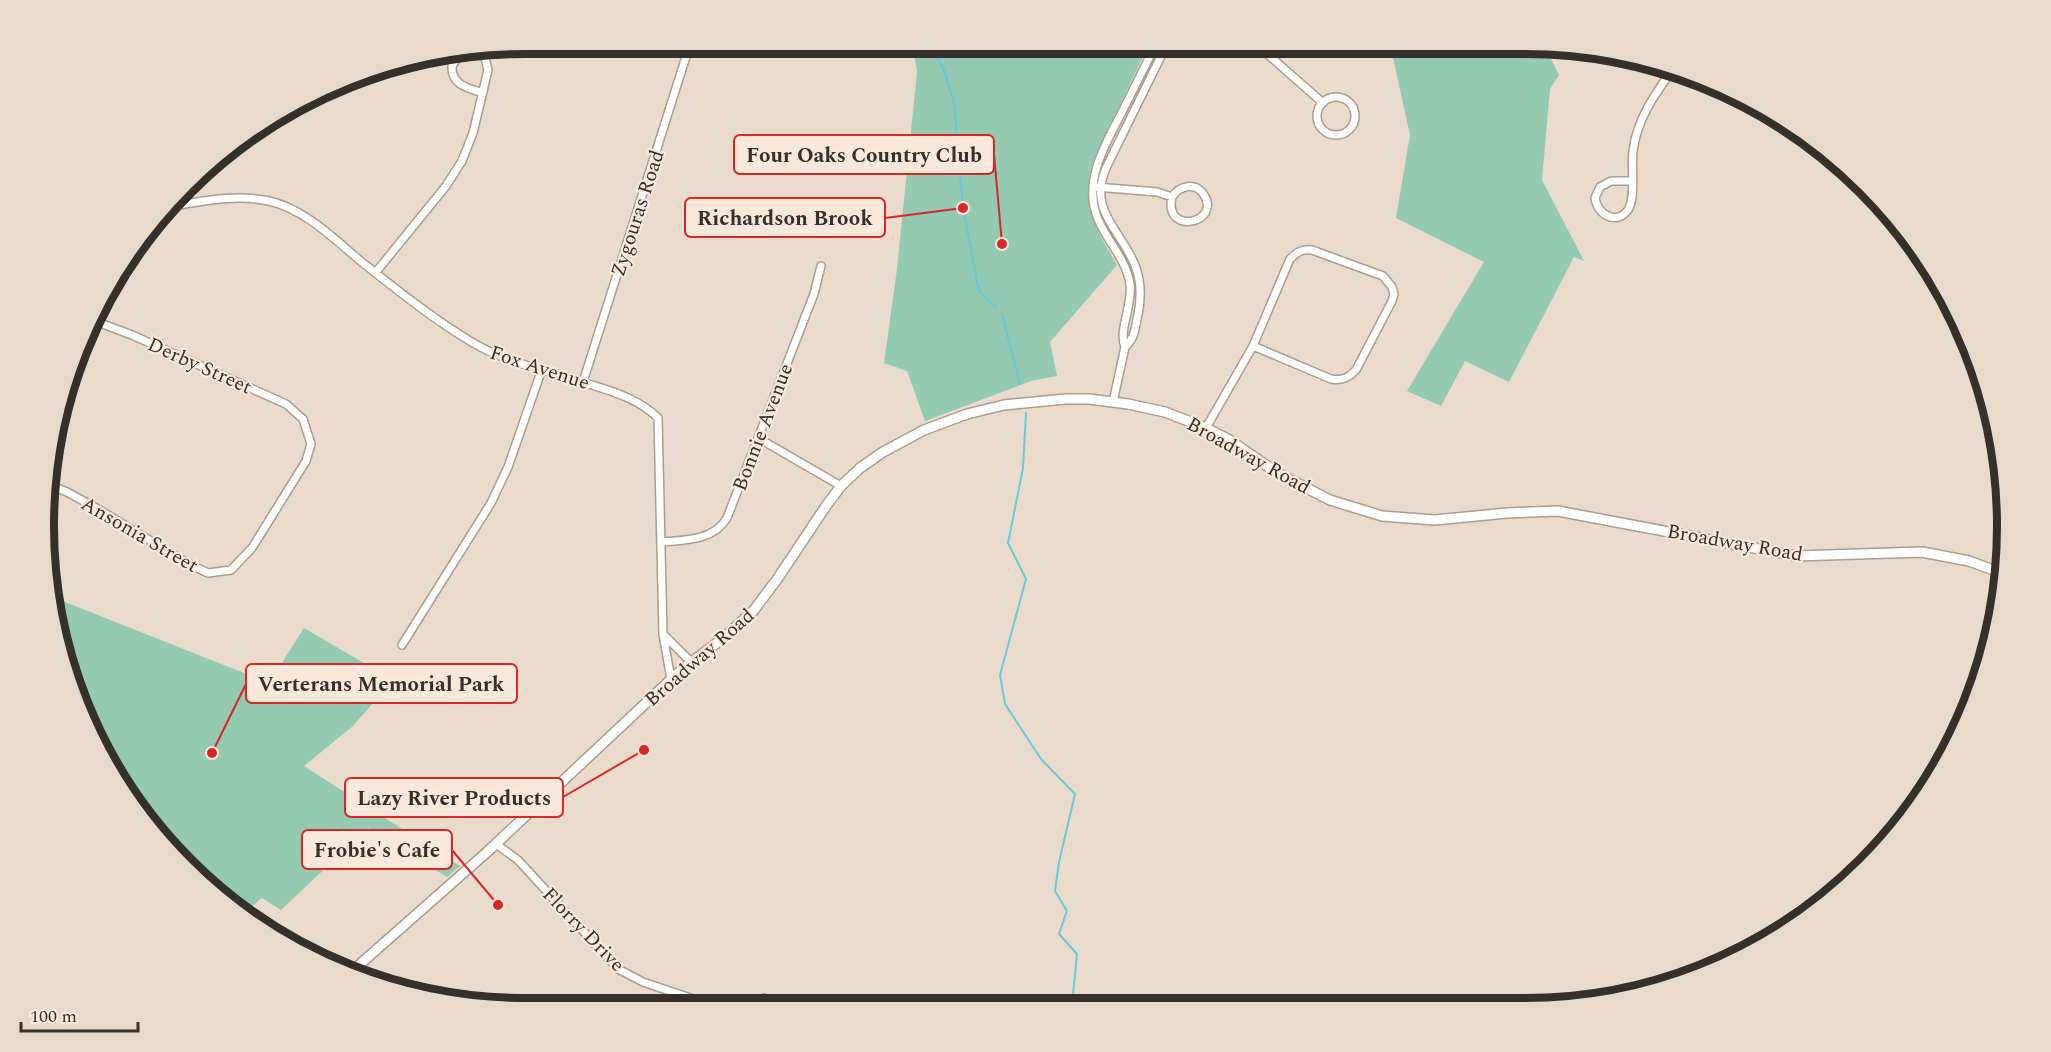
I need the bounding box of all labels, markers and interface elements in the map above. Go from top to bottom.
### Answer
callout: Four Oaks Country Club [734,135,994,174]
text: Four Oaks Country Club [746,140,982,172]
street label: Zygouras Road [603,146,673,281]
callout: Richardson Brook [685,198,885,237]
text: Richardson Brook [697,203,873,235]
street label: Derby Street [143,330,257,402]
street label: Fox Avenue [486,338,593,398]
street label: Bonnie Avenue [725,359,801,495]
street label: Broadway Road [1181,409,1316,502]
street label: Ansonia Street [75,489,204,581]
street label: Broadway Road [1665,516,1805,570]
street label: Broadway Road [638,601,761,714]
callout: Verterans Memorial Park [246,664,517,703]
text: Verterans Memorial Park [258,669,505,701]
callout: Lazy River Products [345,778,563,817]
text: Lazy River Products [357,783,551,815]
callout: Frobie's Cafe [302,830,452,869]
text: Frobie's Cafe [314,835,440,867]
street label: Florry Drive [535,880,632,979]
scale bar [21,995,138,1033]
text: 100 m [30,1003,77,1030]

